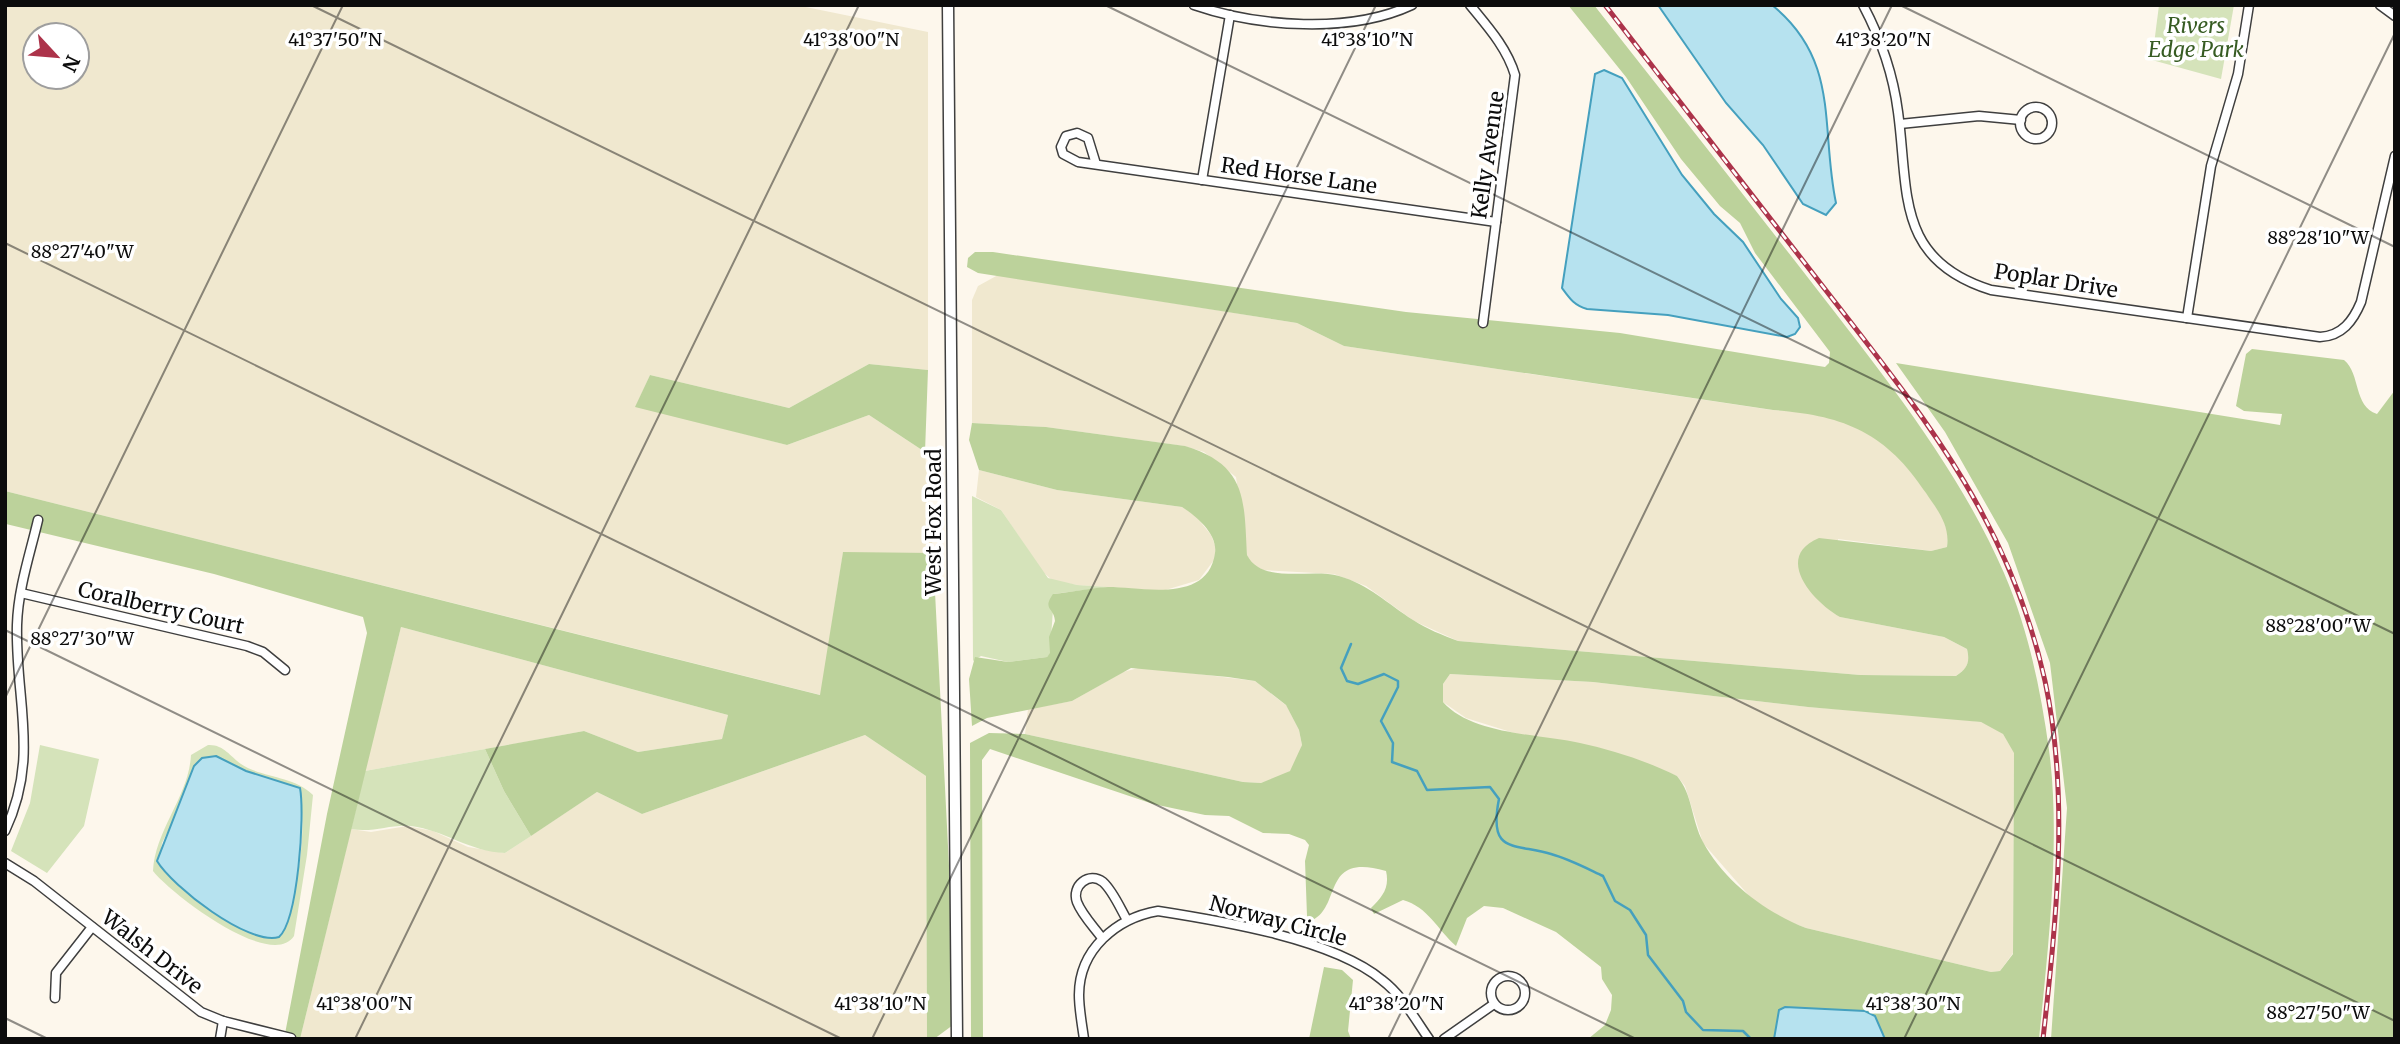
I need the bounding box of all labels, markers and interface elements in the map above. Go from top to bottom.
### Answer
park label: Rivers Edge Park [2148,12,2245,63]
north arrow [21,21,91,91]
text: 41°37'50"N [288,28,382,51]
text: 41°38'00"N [803,28,899,51]
text: 41°38'10"N [1321,28,1413,51]
text: 41°38'20"N [1835,28,1931,51]
text: N [57,51,85,75]
street label: Kelly Avenue [1465,89,1510,221]
street label: Red Horse Lane [1219,151,1379,200]
text: 88°28'10"W [2267,226,2370,249]
text: 88°27'40"W [31,240,134,263]
street label: Poplar Drive [1992,257,2120,304]
street label: West Fox Road [920,448,947,596]
street label: Coralberry Court [75,575,247,640]
text: 88°28'00"W [2265,614,2372,637]
text: 88°27'30"W [30,627,135,650]
street label: Norway Circle [1207,889,1350,952]
street label: Walsh Drive [95,903,208,1000]
text: 41°38'00"N [316,992,412,1015]
text: 41°38'10"N [834,992,926,1015]
text: 41°38'20"N [1348,992,1444,1015]
text: 41°38'30"N [1866,992,1961,1015]
text: 88°27'50"W [2266,1001,2371,1024]

